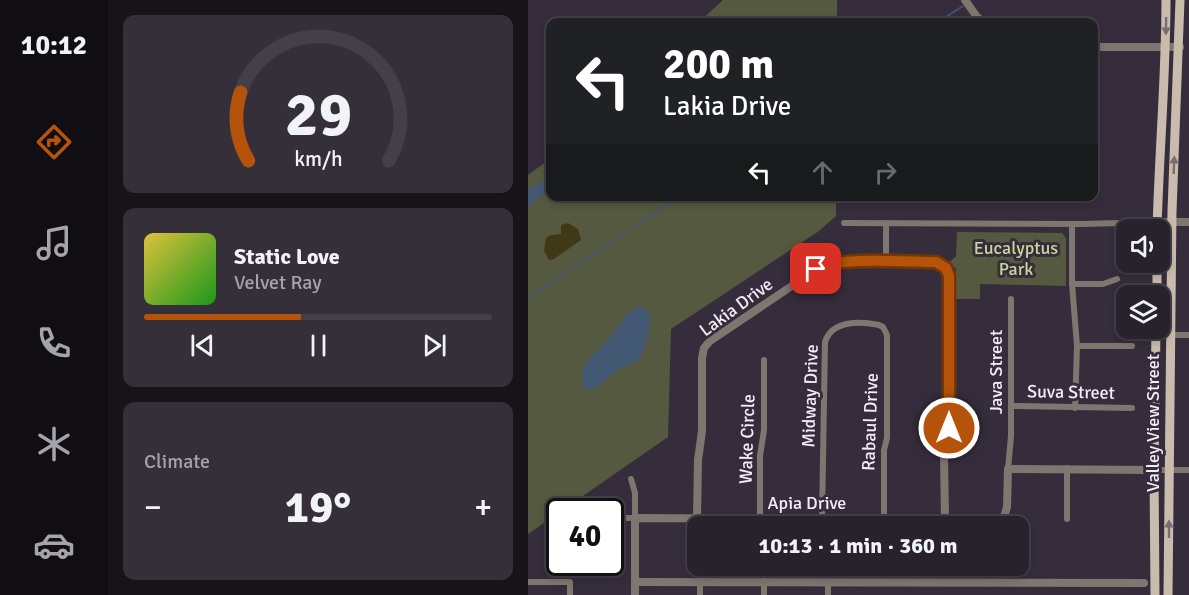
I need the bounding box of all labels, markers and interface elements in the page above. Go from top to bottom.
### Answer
one-way arrow [1161,16,1171,35]
text: 10:12 [21,29,87,62]
text: 200 m [663,39,774,90]
icon: left [564,42,642,120]
text: 29 [284,76,352,153]
text: Lakia Drive [663,90,791,123]
icon: directions [33,121,75,163]
text: km/h [294,147,342,173]
icon: left [743,156,776,189]
icon: ahead [806,156,839,189]
icon: right [869,156,902,189]
one-way arrow [1169,156,1178,175]
map controls [1116,219,1170,339]
button: sound [1116,219,1170,273]
icon: music [33,222,75,264]
park label: Eucalyptus Park [974,237,1058,280]
text: Static Love [234,243,340,270]
pin [790,243,841,294]
icon: arrive [799,252,832,285]
text: Velvet Ray [234,270,322,295]
street label: Lakia Drive [695,273,777,341]
button: layers [1116,285,1170,339]
icon: phone [33,322,75,364]
icon: previous [186,329,219,362]
icon: pause [302,329,335,362]
icon: next [418,329,451,362]
street label: Java Street [985,330,1007,414]
street label: Midway Drive [797,344,823,448]
street label: Valley View Street [1142,354,1164,492]
street label: Rabaul Drive [857,373,883,471]
street label: Suva Street [1027,380,1115,404]
street label: Wake Circle [734,394,760,484]
position arrow [917,396,981,460]
icon: climate [33,423,75,465]
text: Climate [144,449,210,474]
text: 19° [285,480,351,535]
text: − [144,487,162,528]
text: + [474,487,492,528]
street label: Apia Drive [768,492,846,514]
speed limit sign: 40 [546,498,624,576]
one-way arrow [1164,520,1174,539]
icon: car [33,524,75,566]
text: 10:13 · 1 min · 360 m [758,532,958,559]

